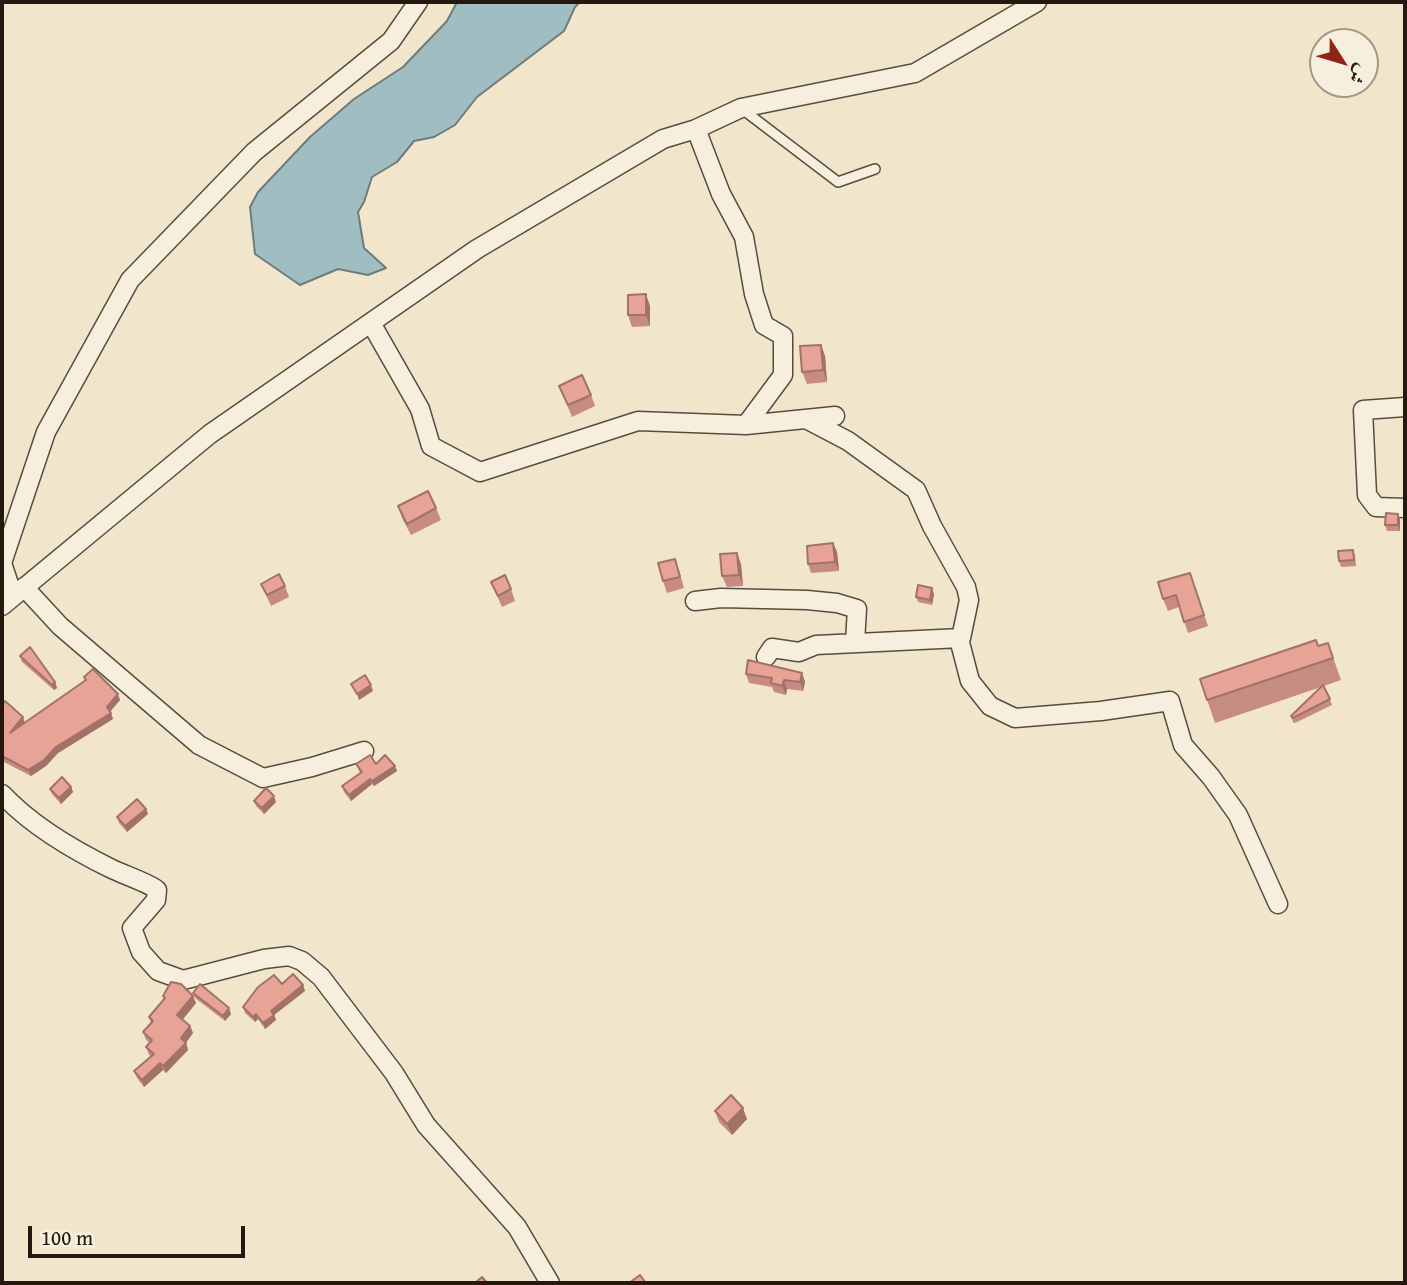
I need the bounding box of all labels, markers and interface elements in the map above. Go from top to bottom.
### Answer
north arrow [1309,28,1379,98]
text: ش [1342,58,1376,90]
scale bar [32,1212,248,1256]
text: 100 m [41,1222,93,1253]

